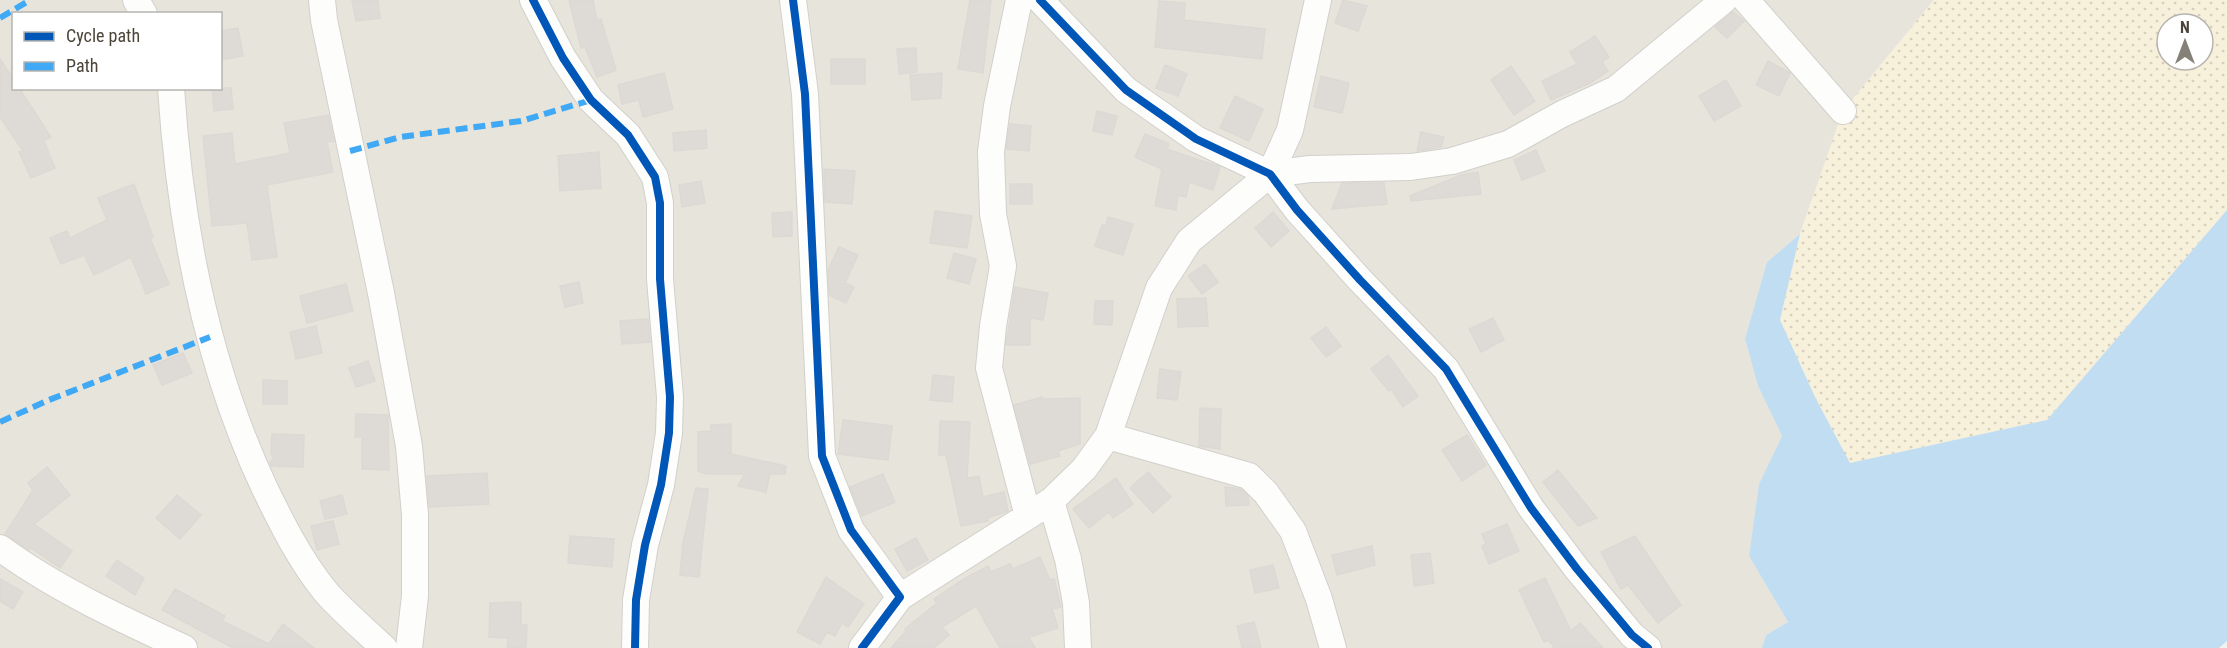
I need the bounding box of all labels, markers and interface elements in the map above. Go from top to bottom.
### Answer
legend [12,12,222,90]
north arrow [2155,12,2215,72]
text: N [2180,18,2190,37]
text: Cycle path [66,25,140,46]
text: Path [66,55,99,76]

